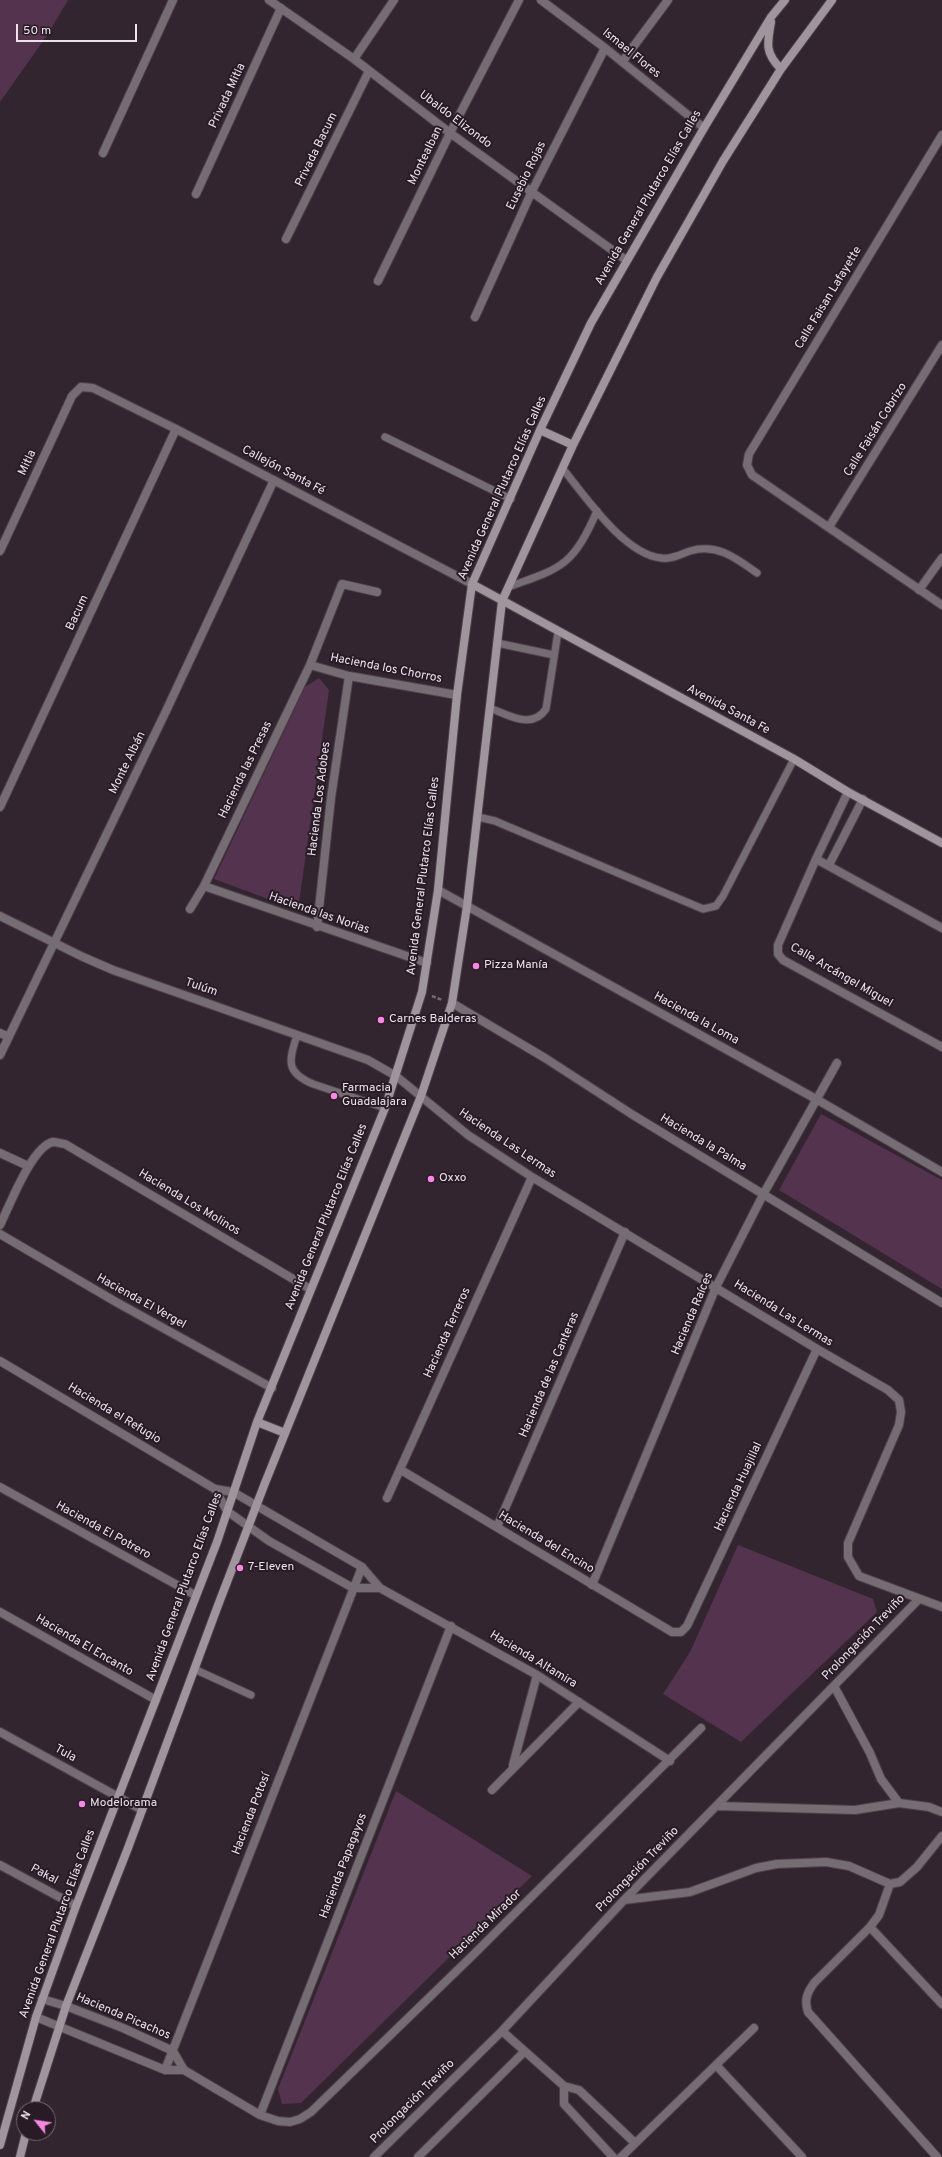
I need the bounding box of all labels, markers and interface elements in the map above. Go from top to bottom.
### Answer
scale bar [18,16,139,42]
text: 50 m [23,23,51,39]
street label: Ismael Flores [599,26,663,82]
street label: Privada Mitla [207,61,249,131]
street label: Ubaldo Elizondo [416,88,494,152]
street label: Avenida General Plutarco Elías Calles [593,108,705,288]
street label: Privada Bacum [293,111,341,189]
street label: Montealban [406,124,446,188]
street label: Eusebio Rojas [504,139,550,213]
street label: Calle Faisan Lafayette [793,244,865,352]
street label: Calle Faisán Cobrizo [841,380,911,480]
street label: Avenida General Plutarco Elías Calles [456,394,550,582]
street label: Callejón Santa Fé [239,443,327,499]
street label: Mitla [16,448,40,478]
street label: Bacum [64,593,92,633]
street label: Hacienda los Chorros [329,651,443,687]
street label: Avenida Santa Fe [684,682,772,738]
street label: Hacienda las Presas [216,719,276,821]
street label: Monte Albán [107,729,149,797]
street label: Hacienda Los Adobes [306,741,334,857]
street label: Avenida General Plutarco Elías Calles [405,776,443,976]
street label: Hacienda las Norias [267,890,371,938]
street label: Calle Arcángel Miguel [787,941,895,1011]
place label: Pizza Manía [484,959,548,973]
marker: Pizza Manía [471,961,481,971]
street label: Tulúm [183,976,219,1000]
street label: Hacienda la Loma [651,990,741,1048]
place label: Carnes Balderas [389,1013,477,1027]
marker: Carnes Balderas [376,1015,386,1025]
place label: Farmacia Guadalajara [342,1082,407,1110]
marker: Farmacia Guadalajara [329,1091,339,1101]
street label: Hacienda Las Lermas [456,1106,558,1182]
street label: Hacienda la Palma [657,1111,749,1175]
street label: Avenida General Plutarco Elías Calles [283,1122,371,1312]
street label: Hacienda Los Molinos [135,1167,243,1239]
place label: Oxxo [439,1172,467,1186]
marker: Oxxo [426,1174,436,1184]
street label: Hacienda El Vergel [94,1271,188,1333]
street label: Hacienda Raíces [669,1271,717,1357]
street label: Hacienda Las Lermas [731,1278,835,1350]
street label: Hacienda Terreros [422,1285,474,1381]
street label: Hacienda de las Canteras [517,1310,583,1440]
street label: Hacienda el Refugio [65,1380,163,1448]
street label: Hacienda Huajillal [712,1440,766,1534]
street label: Avenida General Plutarco Elías Calles [144,1491,226,1683]
street label: Hacienda El Potrero [53,1499,153,1563]
street label: Hacienda del Encino [496,1509,596,1577]
place label: 7-Eleven [248,1561,294,1575]
marker: 7-Eleven [235,1563,245,1573]
street label: Prolongación Treviño [820,1592,908,1684]
street label: Hacienda El Encanto [33,1612,135,1680]
street label: Hacienda Altamira [487,1628,579,1692]
street label: Tula [52,1742,78,1766]
street label: Hacienda Potosí [230,1771,274,1857]
place label: Modelorama [90,1797,157,1811]
marker: Modelorama [77,1799,87,1809]
street label: Hacienda Papagayos [317,1811,371,1921]
street label: Prolongación Treviño [594,1824,682,1916]
street label: Avenida General Plutarco Elías Calles [17,1828,99,2020]
street label: Pakal [28,1862,60,1888]
street label: Hacienda Mirador [447,1887,525,1963]
street label: Hacienda Picachos [74,1991,172,2043]
street label: Prolongación Treviño [368,2057,458,2147]
north arrow [16,2101,56,2141]
text: N [18,2109,35,2122]

